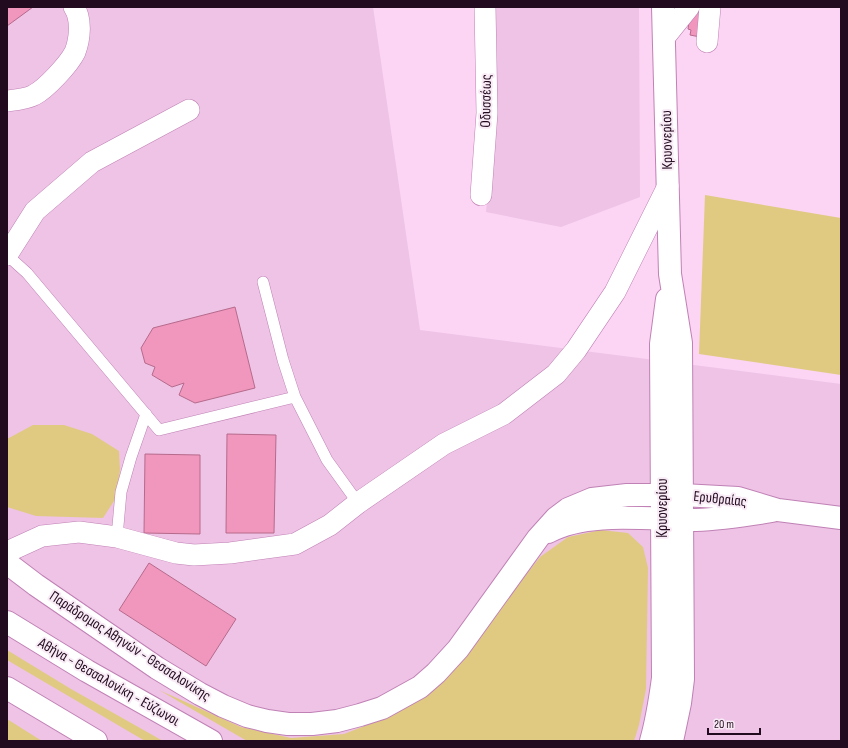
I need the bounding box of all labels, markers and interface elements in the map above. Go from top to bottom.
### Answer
street label: Οδυσσέως [476,74,496,128]
street label: Κρυονερίου [657,110,677,170]
street label: Κρυονερίου [653,478,672,538]
street label: Ερυθραίας [692,487,748,511]
street label: Παράδρομος Αθηνών - Θεσσαλονίκης [46,587,214,705]
street label: Αθήνα - Θεσσαλονίκη - Εύζωνοι [34,633,184,731]
scale bar [708,710,760,736]
text: 20 m [714,717,734,732]

